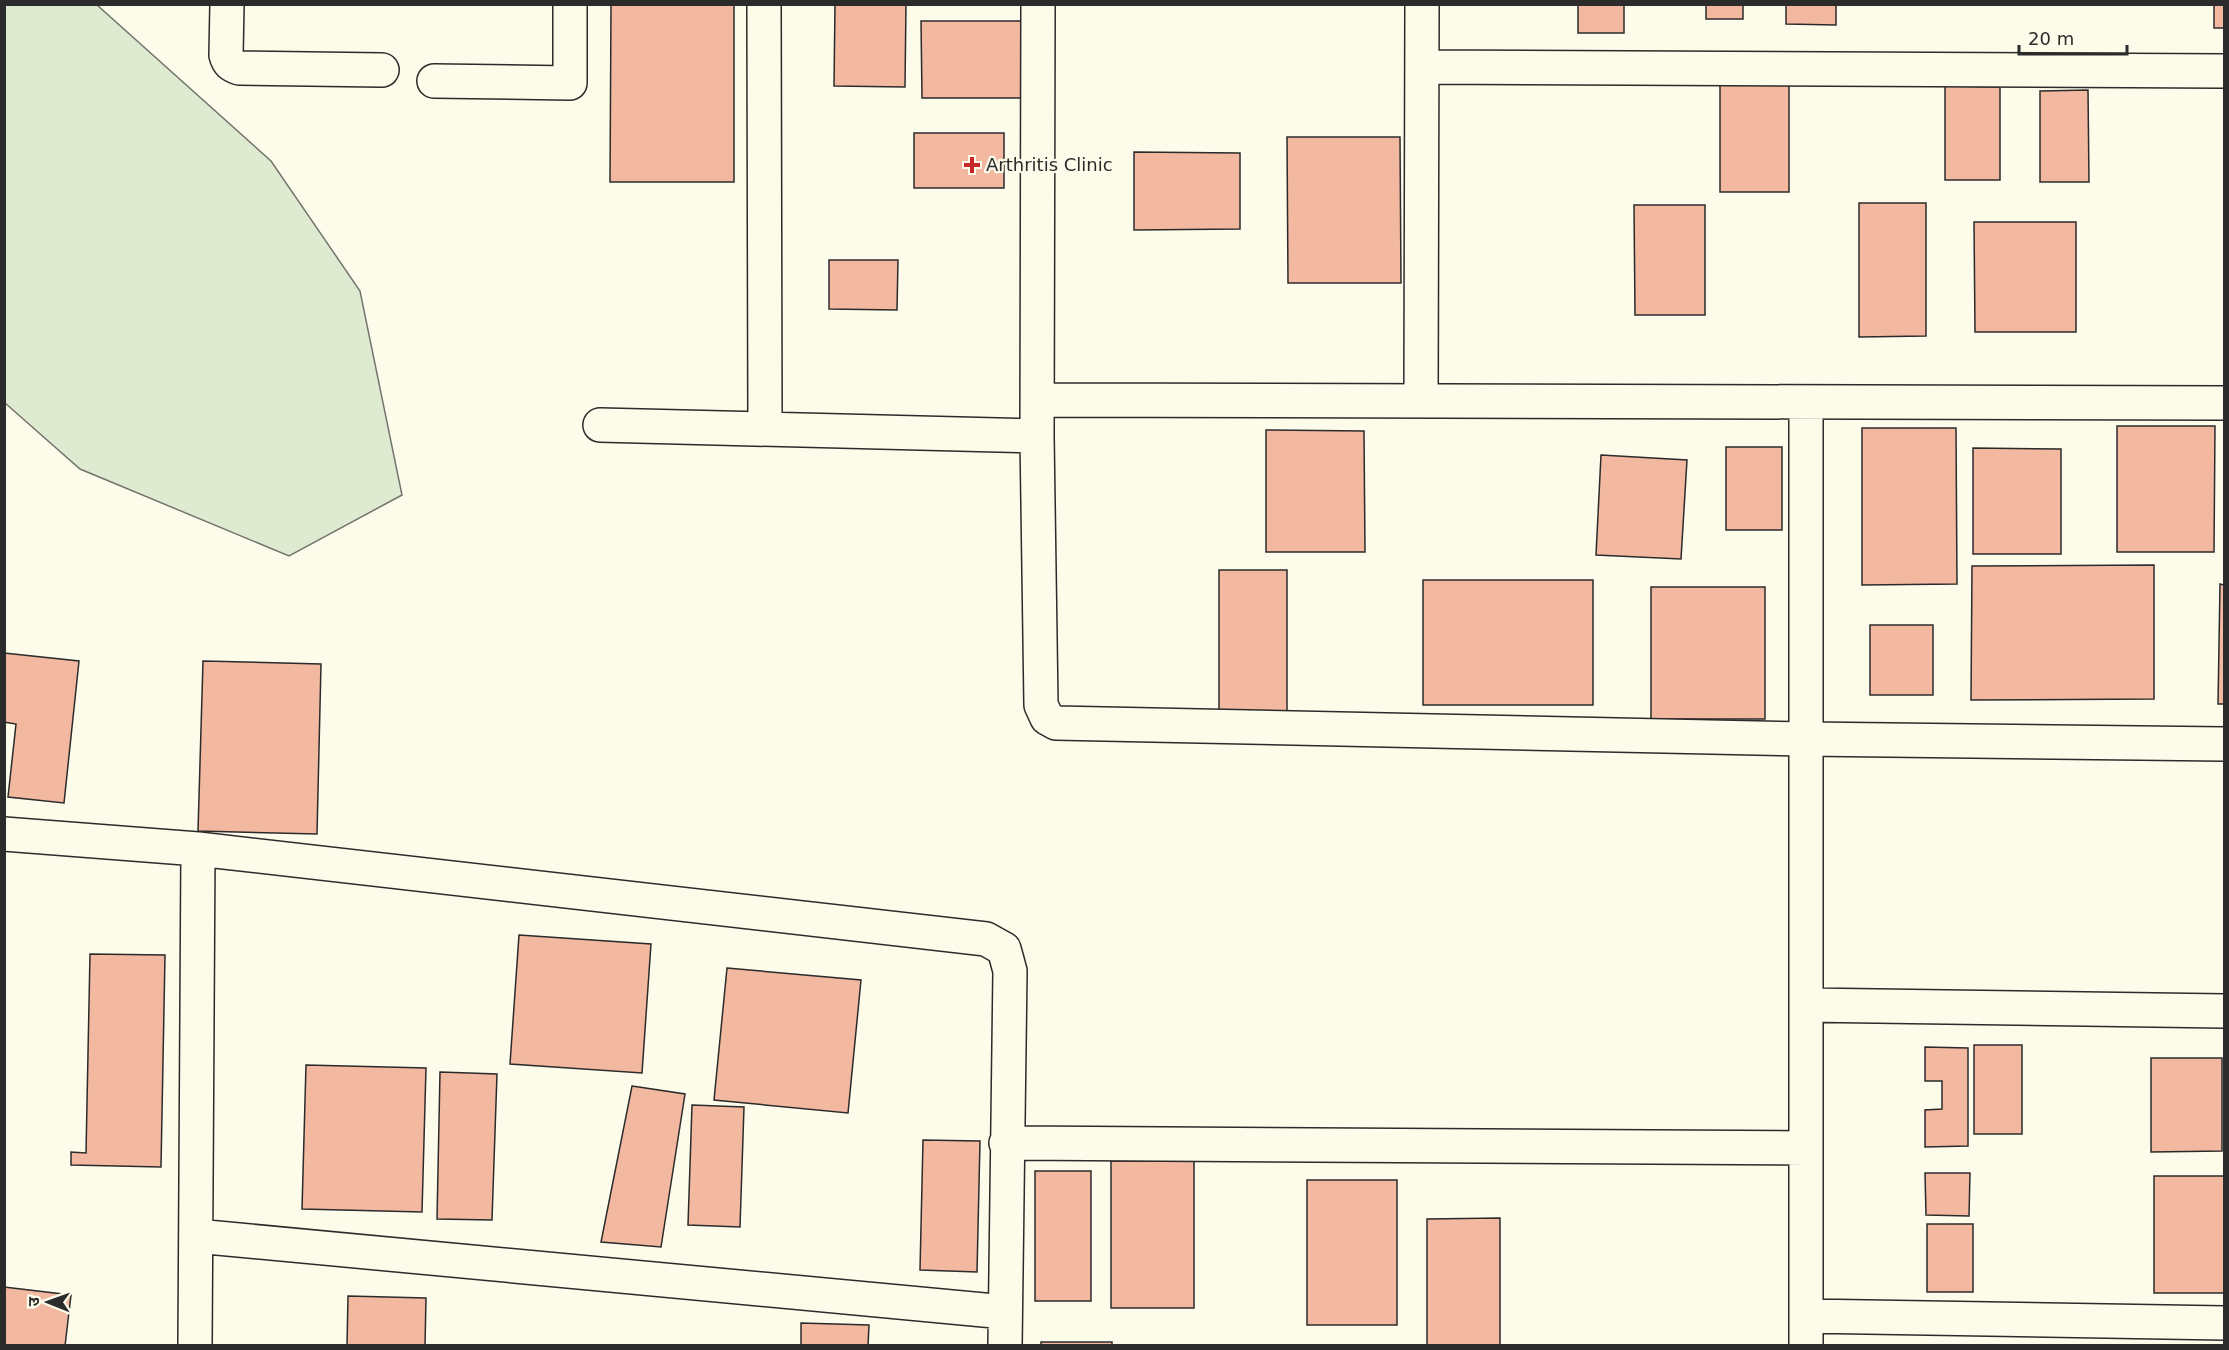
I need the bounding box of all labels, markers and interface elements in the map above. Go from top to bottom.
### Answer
scale bar [2019,18,2127,56]
text: 20 m [2028,28,2074,49]
place label: Arthritis Clinic [986,154,1113,175]
marker: Arthritis Clinic [963,156,981,174]
north arrow [18,1272,78,1332]
text: उ [24,1296,43,1307]

